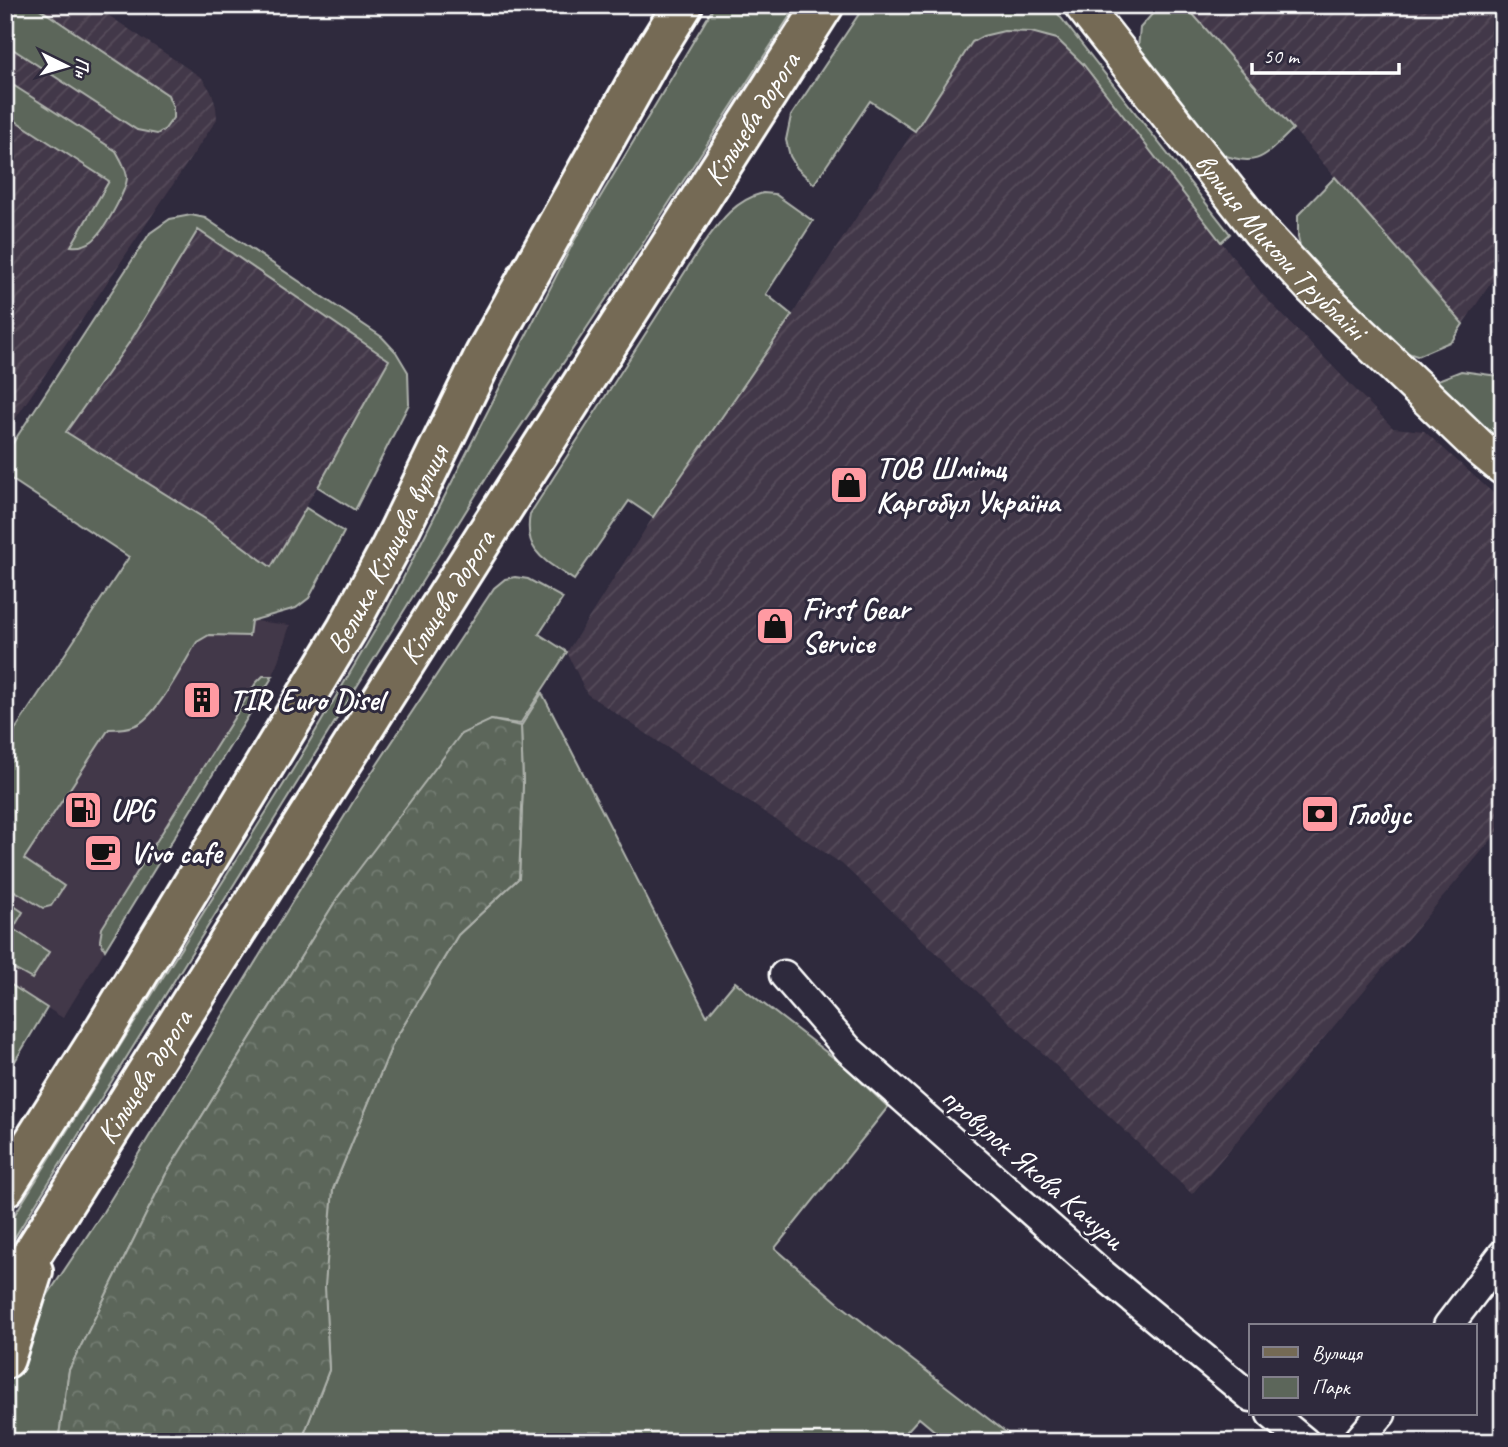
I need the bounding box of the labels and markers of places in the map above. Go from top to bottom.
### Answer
place label: ТОВ Шмітц Каргобул Україна [876,449,1062,521]
shop icon: ТОВ Шмітц Каргобул Україна [828,464,870,506]
place label: First Gear Service [802,590,912,662]
shop icon: First Gear Service [754,605,796,647]
building icon: TIR Euro Disel [181,679,223,721]
place label: TIR Euro Disel [229,681,389,719]
fuel station icon: UPG [62,789,104,831]
place label: UPG [110,791,157,829]
bank icon: Глобус [1299,793,1341,835]
place label: Глобус [1347,795,1412,834]
cafe icon: Vivo cafe [82,832,124,874]
place label: Vivo cafe [130,834,224,872]

